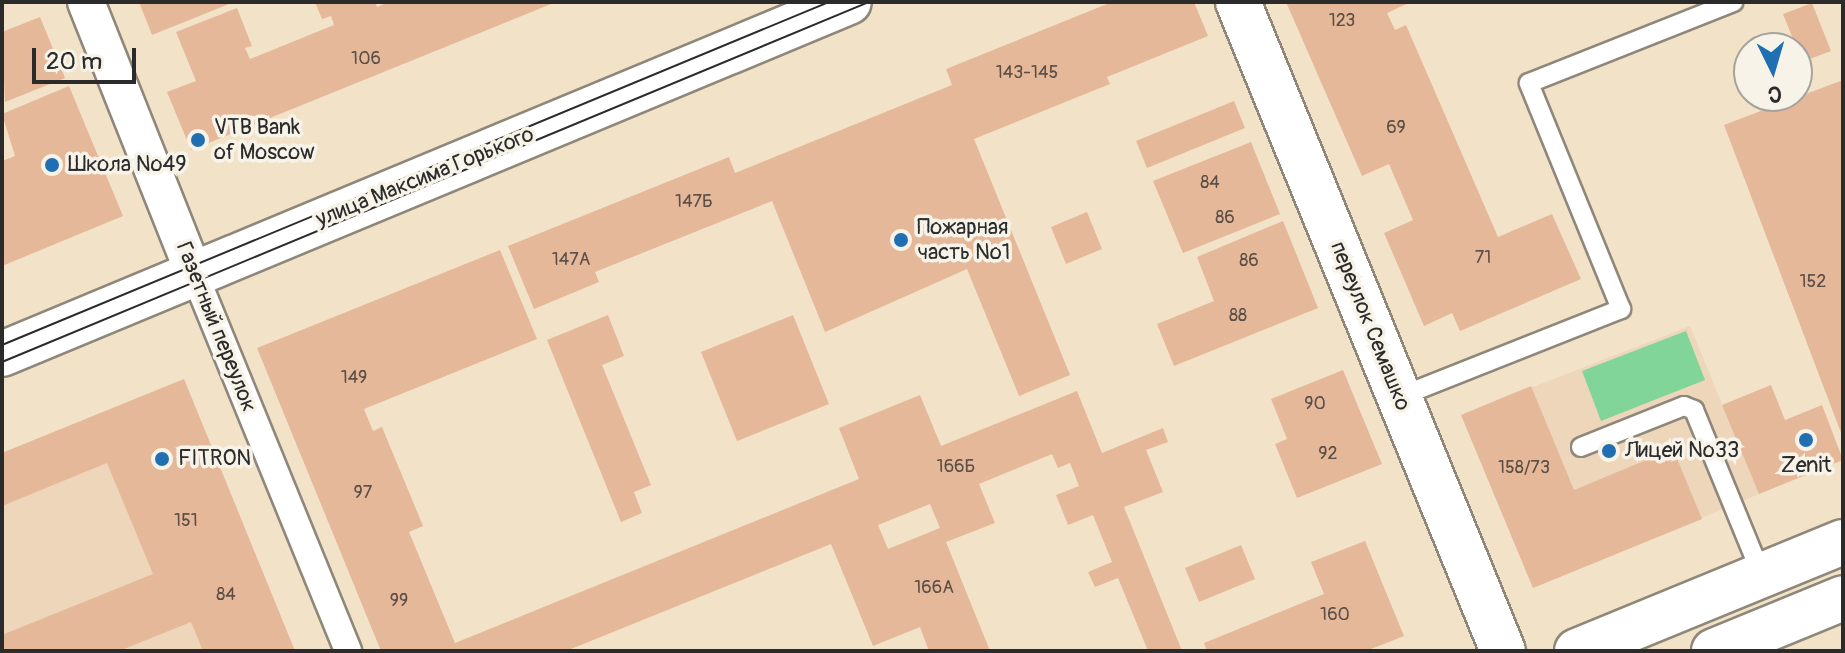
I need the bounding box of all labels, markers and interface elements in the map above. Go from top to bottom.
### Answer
house number: 123 [1329,10,1355,32]
scale bar [36,32,140,82]
north arrow [1733,32,1813,112]
text: 20 m [46,47,102,76]
house number: 106 [351,48,381,70]
house number: 143-145 [996,62,1058,84]
text: С [1767,79,1783,108]
place label: VTB Bank of Moscow [214,114,315,166]
house number: 69 [1386,117,1406,139]
street label: улица Максима Горького [312,121,538,233]
marker: VTB Bank of Moscow [189,131,207,149]
place label: Школа №49 [68,152,187,178]
marker: Школа №49 [43,156,61,174]
house number: 84 [1200,172,1220,194]
house number: 147Б [675,191,713,213]
house number: 86 [1215,207,1235,229]
place label: Пожарная часть №1 [917,214,1010,266]
marker: Пожарная часть №1 [892,231,910,249]
street label: Газетный переулок [170,238,262,416]
street label: переулок Семашко [1324,238,1416,414]
house number: 71 [1475,247,1491,269]
house number: 147А [552,249,590,271]
house number: 86 [1239,250,1259,272]
house number: 152 [1800,271,1826,293]
house number: 88 [1229,305,1247,327]
house number: 149 [341,367,367,389]
house number: 90 [1304,393,1326,415]
marker: Zenit [1797,431,1815,449]
place label: Лицей №33 [1625,438,1739,464]
marker: Лицей №33 [1600,442,1618,460]
house number: 92 [1318,443,1338,465]
place label: FITRON [178,446,251,472]
marker: FITRON [153,450,171,468]
place label: Zenit [1781,453,1831,479]
house number: 166Б [937,456,975,478]
house number: 158/73 [1498,457,1550,479]
house number: 97 [354,482,372,504]
house number: 151 [174,510,198,532]
house number: 166А [914,577,954,599]
house number: 84 [216,584,236,606]
house number: 99 [390,590,408,612]
house number: 160 [1320,604,1350,626]

